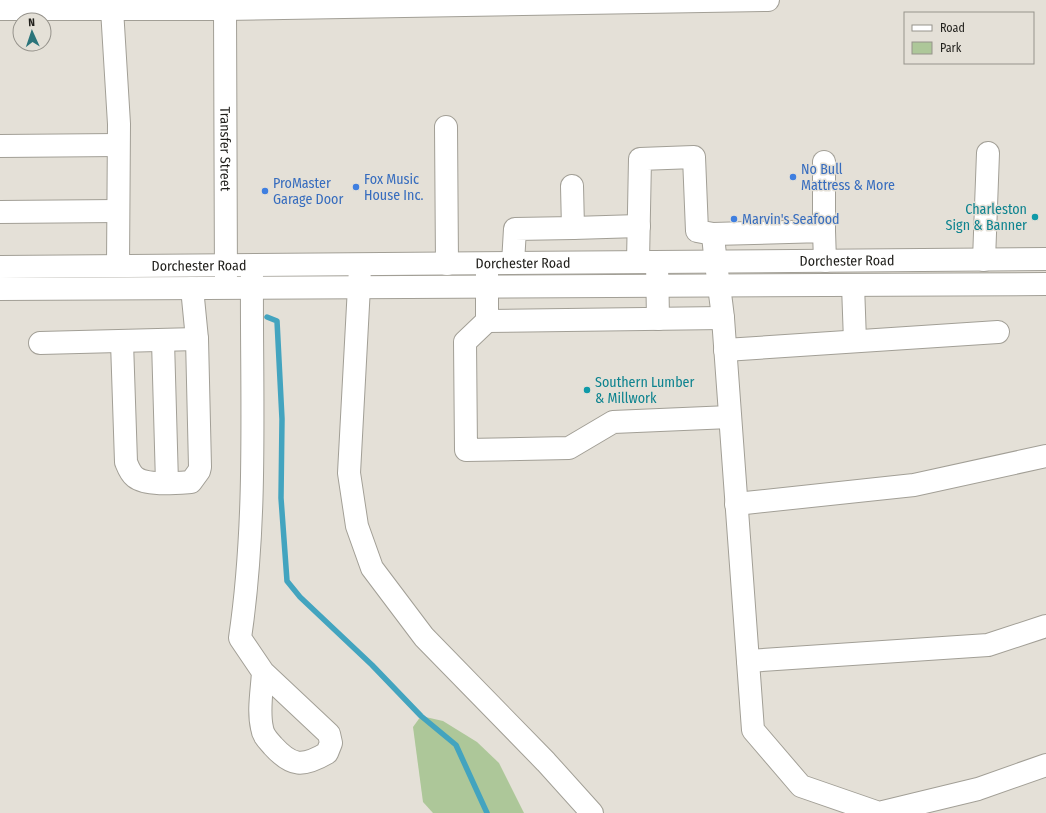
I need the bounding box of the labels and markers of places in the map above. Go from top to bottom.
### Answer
place label: No Bull Mattress & More [801,161,895,194]
place label: Fox Music House Inc. [364,171,424,204]
marker: No Bull Mattress & More [788,172,798,182]
place label: ProMaster Garage Door [273,175,343,208]
marker: Fox Music House Inc. [351,182,361,192]
marker: ProMaster Garage Door [260,186,270,196]
place label: Charleston Sign & Banner [946,201,1027,234]
place label: Marvin's Seafood [742,211,840,228]
marker: Charleston Sign & Banner [1030,212,1040,222]
marker: Marvin's Seafood [729,214,739,224]
place label: Southern Lumber & Millwork [595,374,694,407]
marker: Southern Lumber & Millwork [582,385,592,395]

